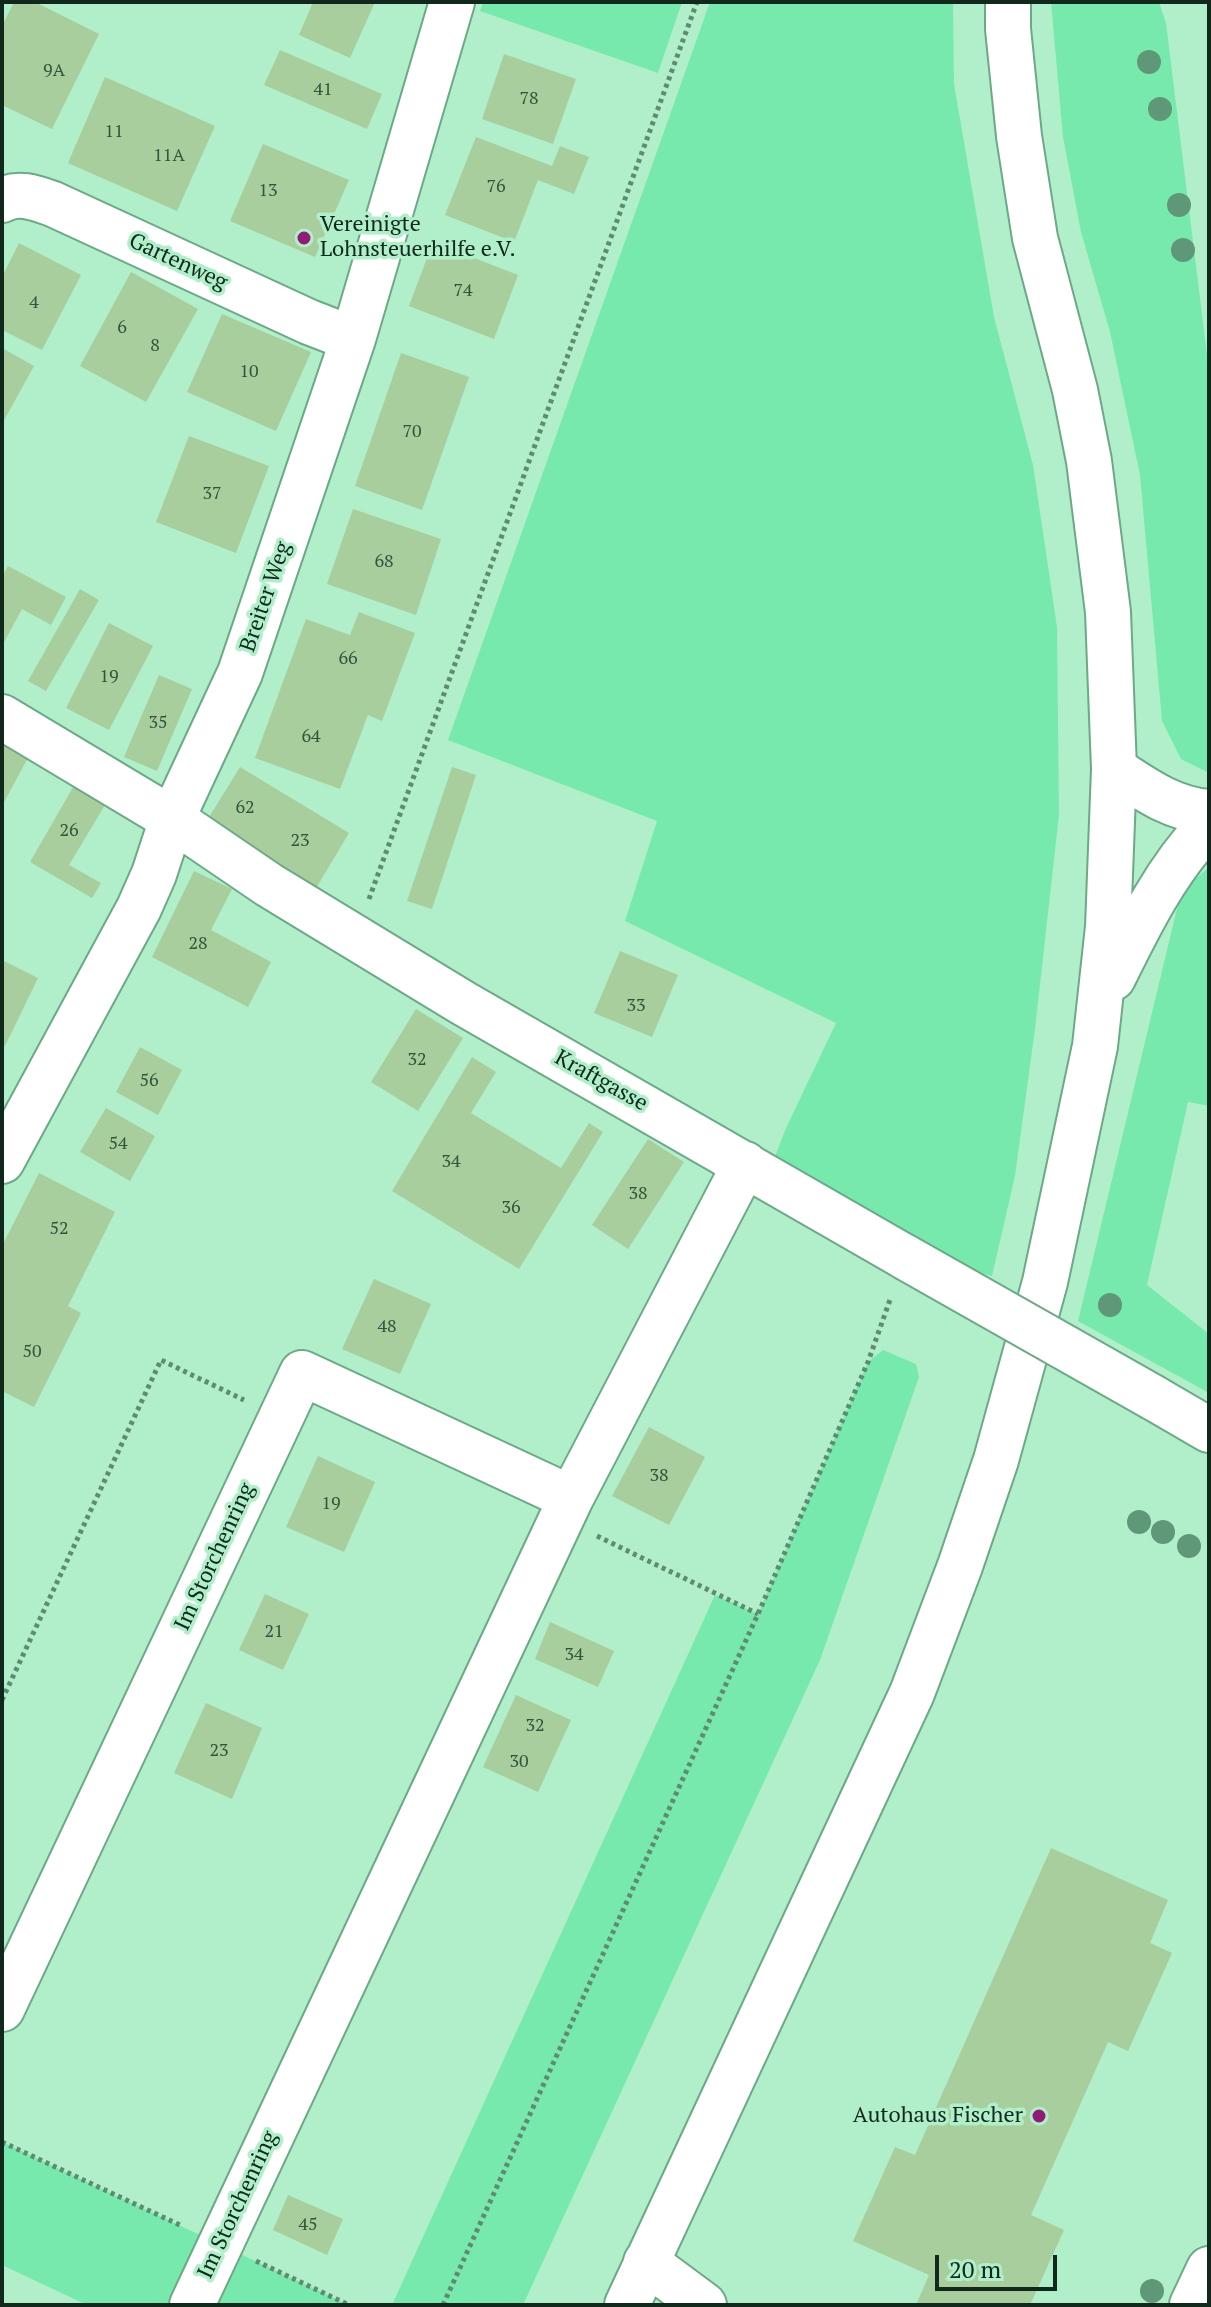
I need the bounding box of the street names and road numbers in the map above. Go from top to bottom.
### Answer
street label: Gartenweg [125,228,231,296]
street label: Breiter Weg [235,539,297,655]
street label: Kraftgasse [550,1045,652,1117]
street label: Im Storchenring [169,1479,261,1635]
street label: Im Storchenring [192,2127,284,2283]

